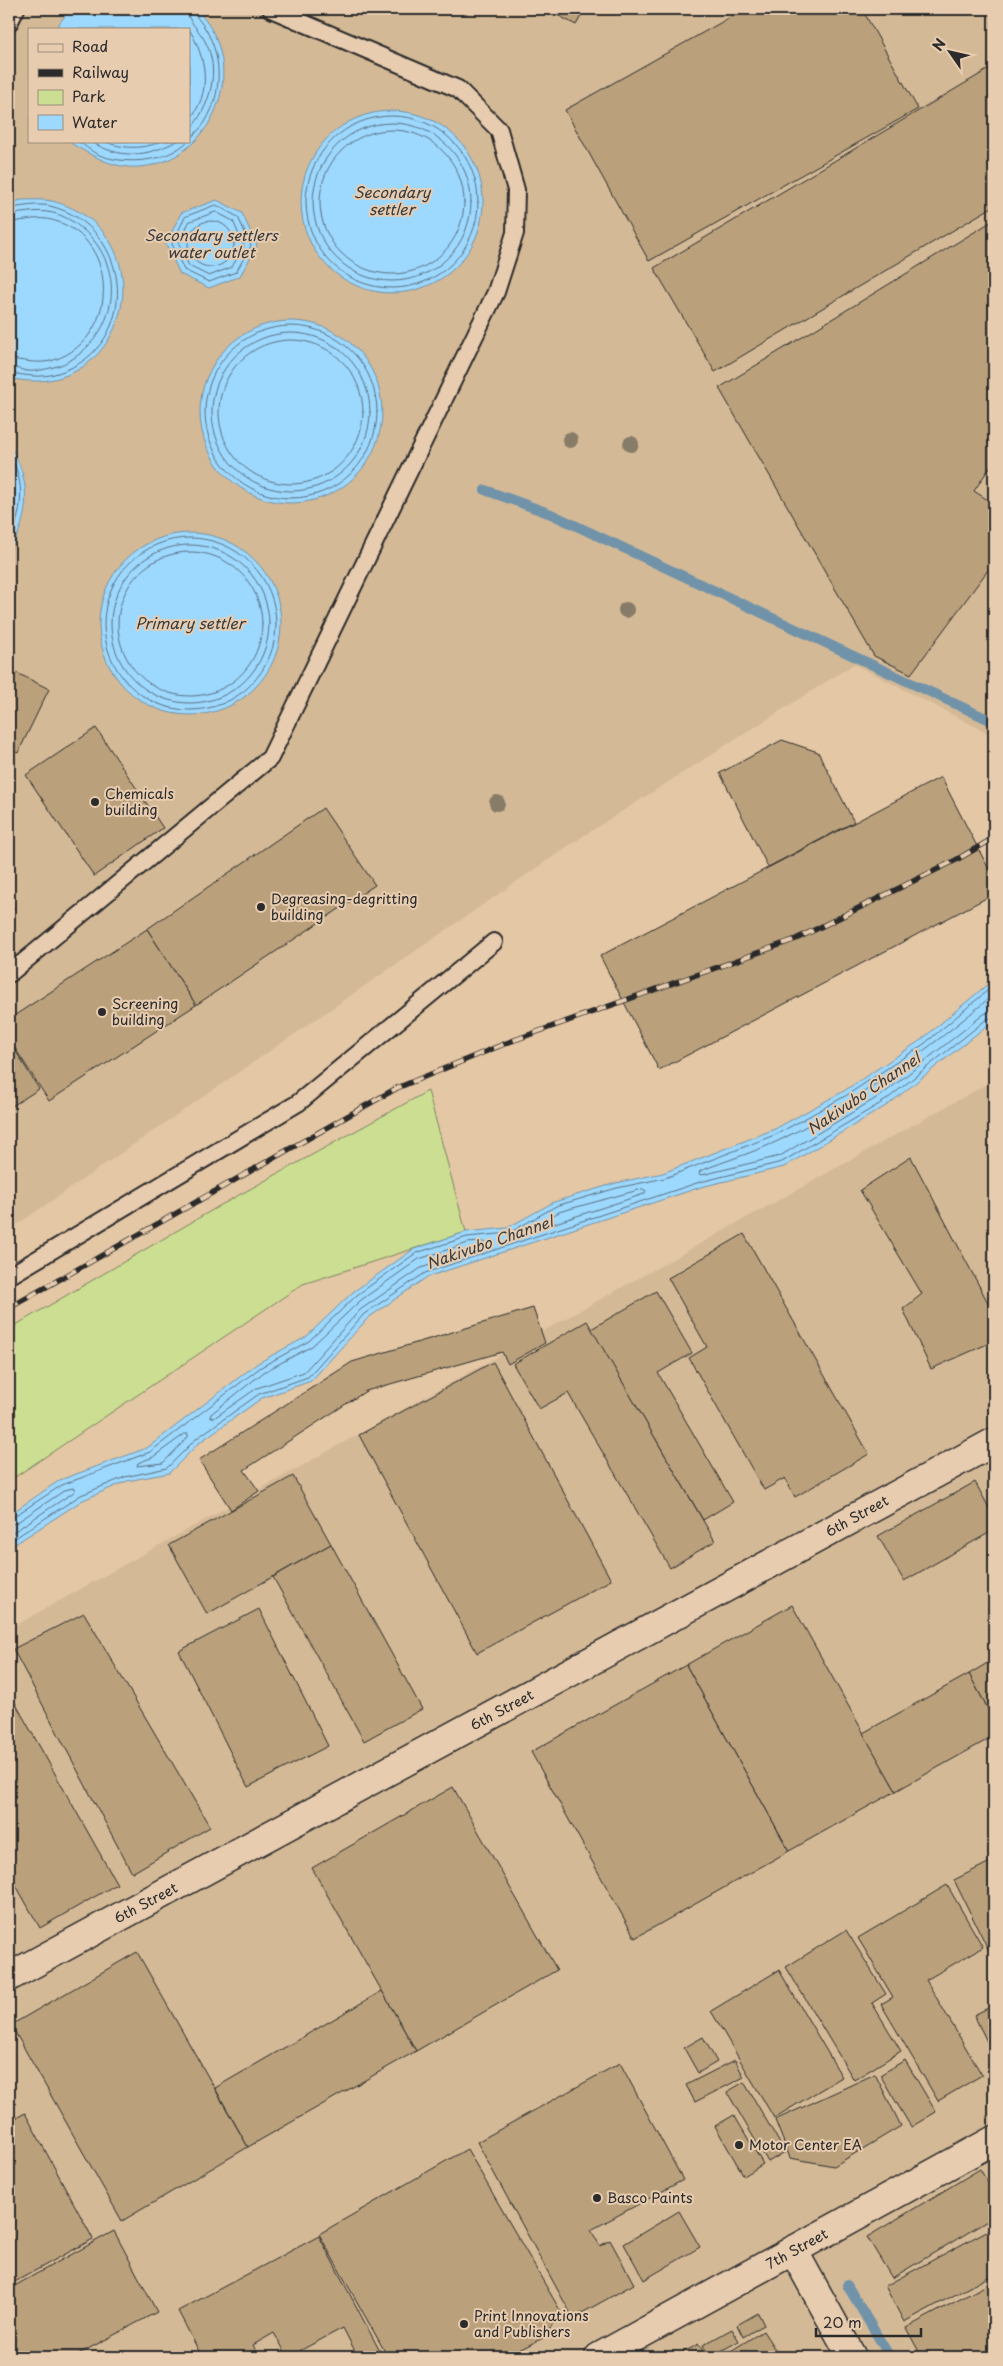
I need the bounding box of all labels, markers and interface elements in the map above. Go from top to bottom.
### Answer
legend [28,28,190,142]
north arrow [926,28,976,78]
text: Road [72,34,108,57]
text: N [927,34,951,55]
text: Railway [72,60,129,83]
text: Park [72,84,106,107]
text: Water [72,110,117,133]
water label: Secondary settler [354,180,432,220]
water label: Secondary settlers water outlet [144,223,279,263]
water label: Primary settler [135,611,247,634]
place label: Chemicals building [105,783,174,820]
marker: Chemicals building [89,796,101,808]
place label: Degreasing-degritting building [271,888,417,925]
marker: Degreasing-degritting building [255,901,267,913]
place label: Screening building [112,993,178,1030]
marker: Screening building [96,1006,108,1018]
water label: Nakivubo Channel [802,1045,927,1139]
water label: Nakivubo Channel [423,1208,558,1274]
street label: 6th Street [821,1489,892,1542]
street label: 6th Street [466,1684,537,1735]
street label: 6th Street [110,1877,181,1928]
place label: Motor Center EA [749,2134,862,2155]
marker: Motor Center EA [733,2139,745,2151]
place label: Basco Paints [607,2187,693,2208]
marker: Basco Paints [591,2192,603,2204]
street label: 7th Street [762,2223,832,2274]
place label: Print Innovations and Publishers [474,2305,589,2342]
scale bar [816,2306,920,2338]
text: 20 m [823,2310,862,2333]
marker: Print Innovations and Publishers [458,2318,470,2330]

